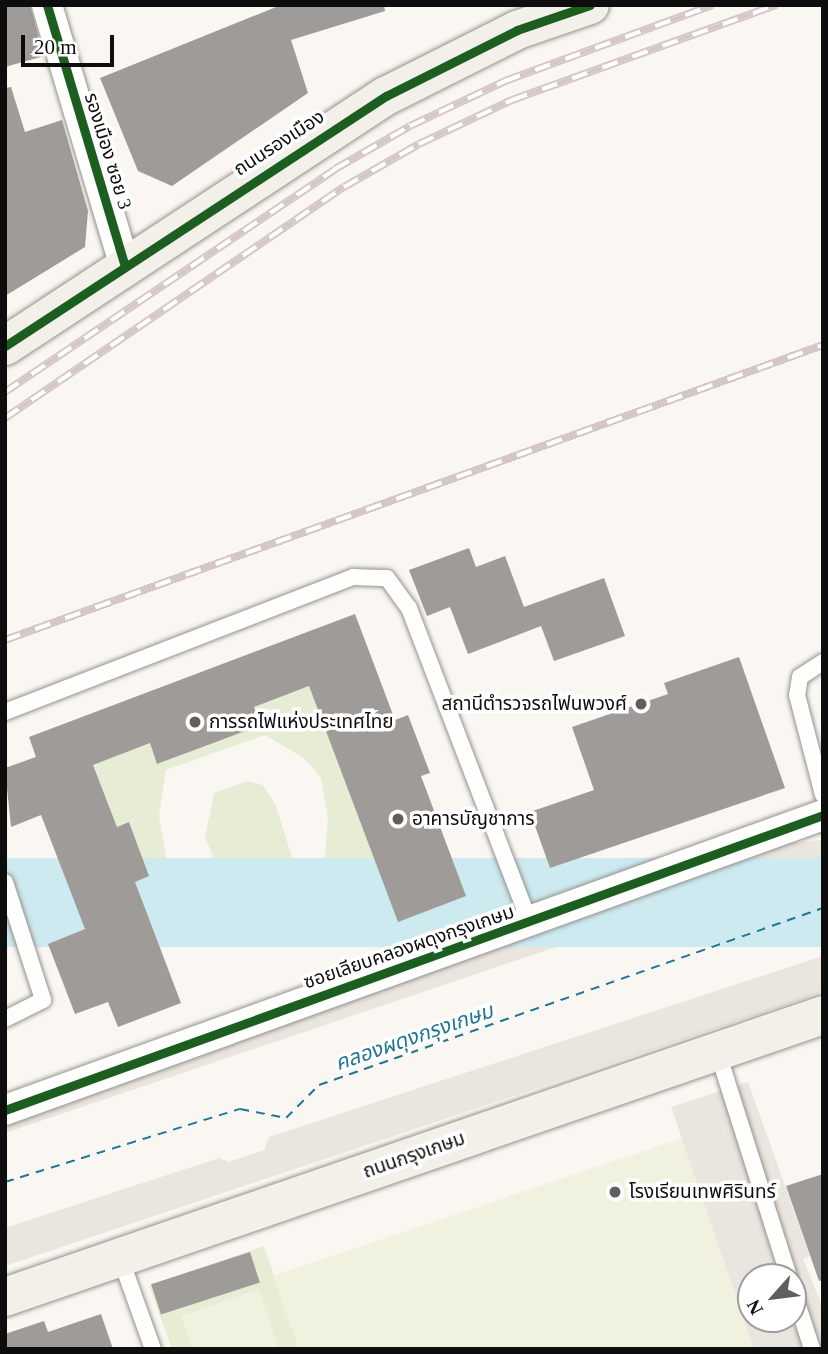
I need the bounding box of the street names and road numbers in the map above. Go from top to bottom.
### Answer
street label: รองเมือง ซอย 3 [79,90,137,212]
street label: ถนนรองเมือง [229,105,329,181]
street label: ซอยเลียบคลองผดุงกรุงเกษม [301,900,517,994]
street label: ถนนกรุงเกษม [360,1127,468,1183]

